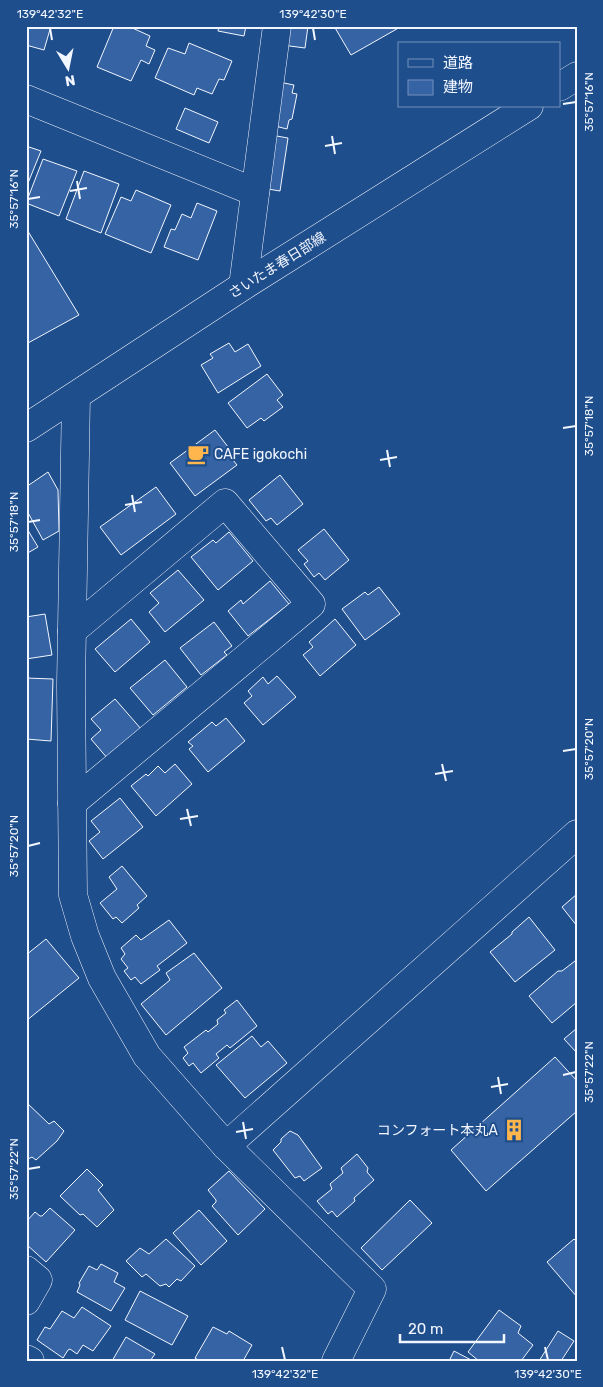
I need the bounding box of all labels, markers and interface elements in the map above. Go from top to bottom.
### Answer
text: 139°42'32"E [17,7,83,21]
text: 139°42'30"E [279,7,347,21]
north arrow [42,42,92,92]
legend [398,42,560,108]
text: 道路 [443,54,473,72]
text: N [64,71,77,90]
text: 35°57'16"N [582,72,596,132]
text: 建物 [443,78,473,96]
text: 35°57'16"N [7,169,21,229]
street label: さいたま春日部線 [225,229,329,302]
text: 35°57'18"N [582,396,596,456]
cafe icon: CAFE igokochi [185,441,211,467]
place label: CAFE igokochi [214,446,307,463]
text: 35°57'18"N [7,492,21,552]
text: 35°57'20"N [582,718,596,780]
text: 35°57'20"N [7,815,21,877]
text: 35°57'22"N [582,1041,596,1103]
building icon: コンフォート本丸A [501,1117,527,1143]
place label: コンフォート本丸A [377,1122,499,1139]
text: 35°57'22"N [7,1138,21,1200]
scale bar [400,1312,504,1344]
text: 20 m [408,1320,443,1338]
text: 139°42'32"E [252,1367,318,1381]
text: 139°42'30"E [514,1367,582,1381]

